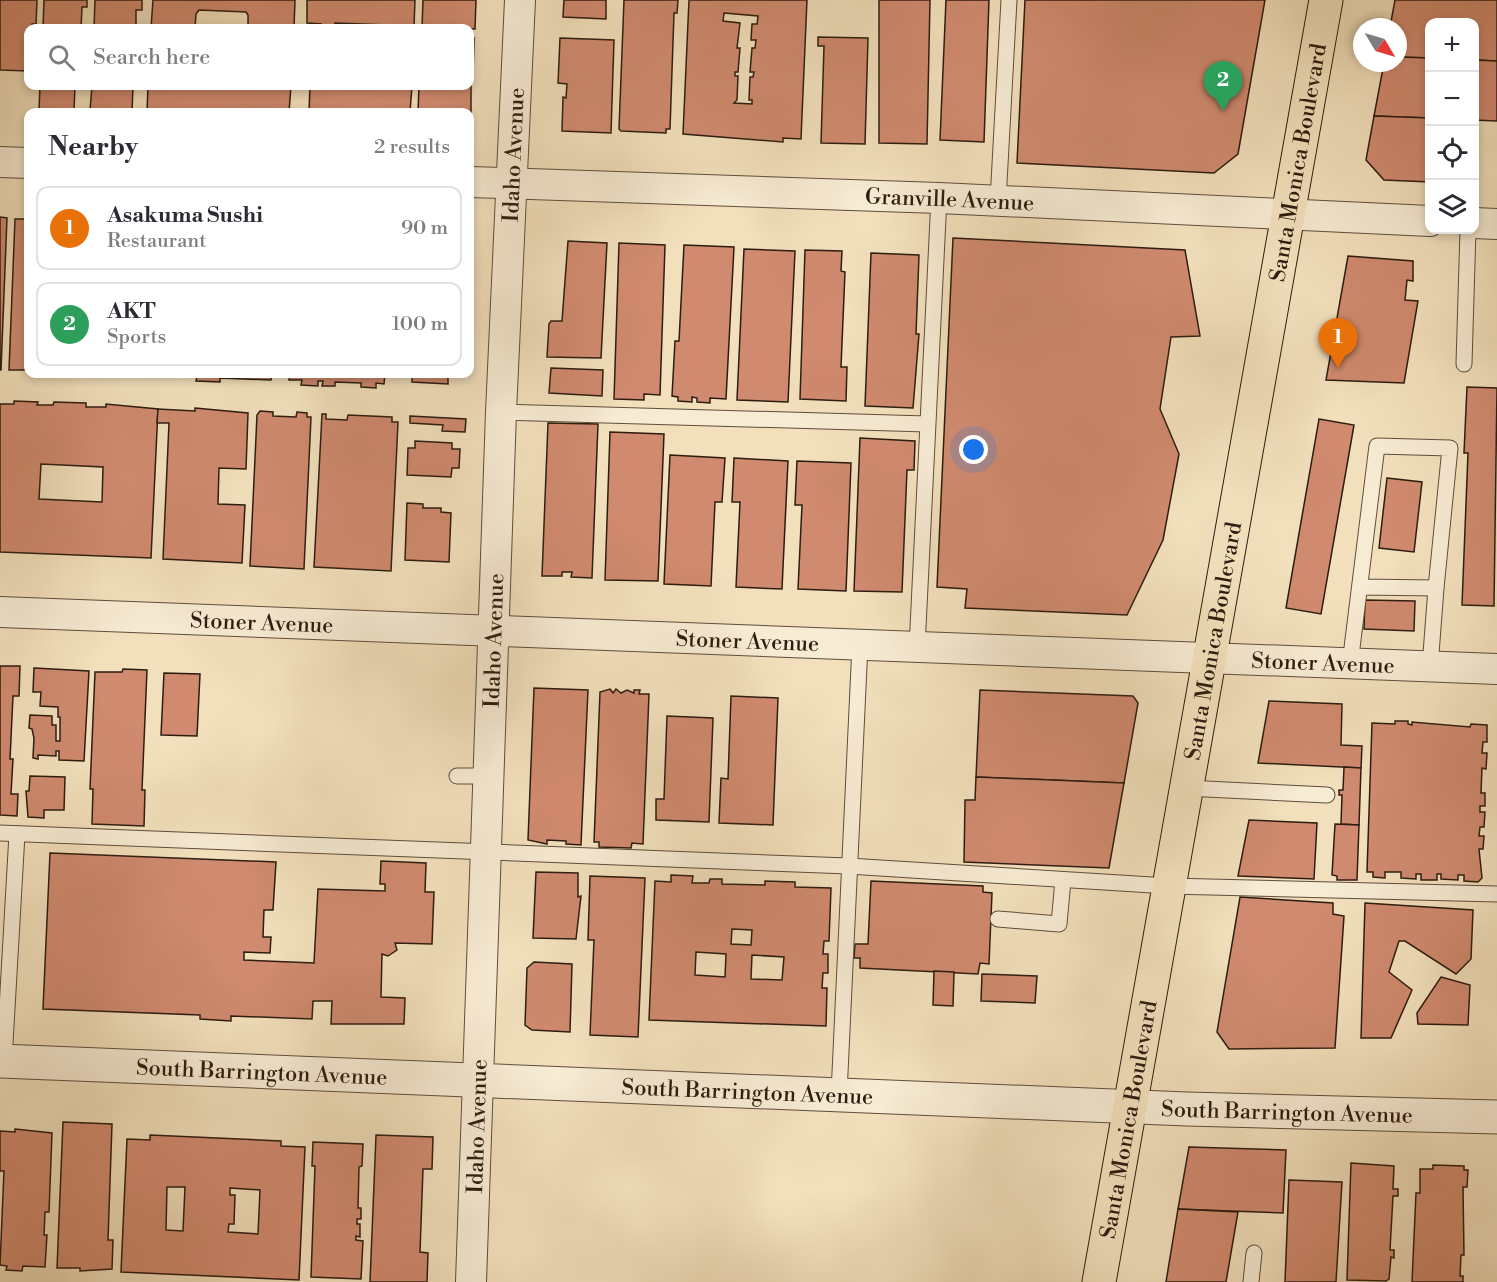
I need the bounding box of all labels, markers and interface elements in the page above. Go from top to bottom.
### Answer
north arrow [1353,18,1407,72]
map controls [1425,18,1479,234]
button: + [1425,18,1479,72]
search box [24,24,474,90]
icon: search [45,41,78,74]
street label: Santa Monica Boulevard [1264,41,1333,284]
text: Search here [93,44,210,71]
pin: 2 [1204,62,1242,111]
button: − [1425,72,1479,126]
street label: Idaho Avenue [498,87,531,223]
button: locate [1425,126,1479,180]
text: Nearby [48,131,138,163]
text: 2 results [374,135,450,160]
button: layers [1425,180,1479,234]
street label: Granville Avenue [865,183,1035,217]
text: Asakuma Sushi [107,202,263,229]
text: 1 [65,216,74,241]
text: 90 m [401,216,448,241]
text: Restaurant [107,229,206,254]
text: AKT [107,298,156,325]
text: 2 [63,312,76,337]
text: 100 m [392,312,448,337]
pin: 1 [1318,318,1358,368]
text: Sports [107,325,166,350]
your location [959,435,988,464]
street label: Santa Monica Boulevard [1180,519,1248,763]
street label: Idaho Avenue [479,573,510,708]
street label: Stoner Avenue [190,607,334,640]
street label: Stoner Avenue [675,626,820,658]
street label: Stoner Avenue [1251,648,1395,680]
street label: Santa Monica Boulevard [1095,998,1164,1241]
street label: South Barrington Avenue [135,1055,388,1092]
street label: Idaho Avenue [462,1058,494,1194]
street label: South Barrington Avenue [621,1074,874,1111]
street label: South Barrington Avenue [1161,1096,1413,1130]

